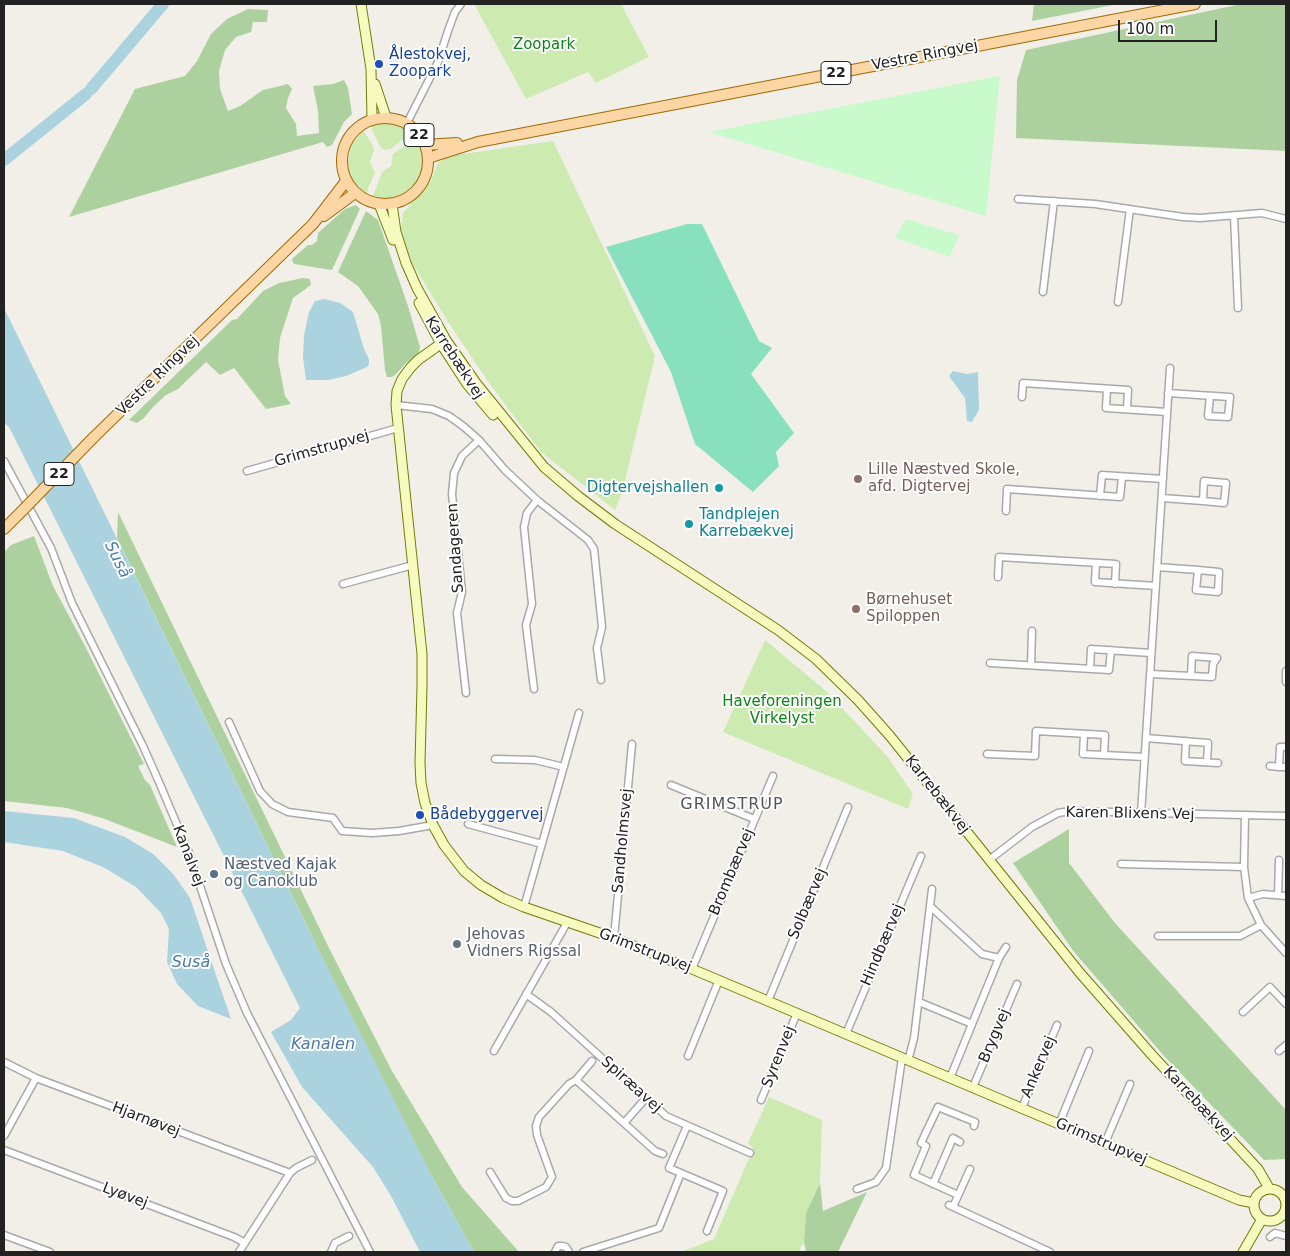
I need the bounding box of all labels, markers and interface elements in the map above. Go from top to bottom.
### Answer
scale bar [1120,10,1219,42]
text: 100 m [1126,20,1174,38]
park label: Zoopark [513,36,575,54]
street label: Vestre Ringvej [870,37,980,75]
place label: Ålestokvej, Zoopark [389,46,471,81]
marker: Ålestokvej, Zoopark [373,58,385,70]
road number: 22 [821,62,851,84]
road number: 22 [404,124,434,146]
street label: Karrebækvej [421,313,487,403]
street label: Vestre Ringvej [113,332,203,420]
street label: Grimstrupvej [273,427,371,471]
place label: Lille Næstved Skole, afd. Digtervej [868,461,1020,496]
road number: 22 [44,462,74,486]
marker: Lille Næstved Skole, afd. Digtervej [852,473,864,485]
place label: Digtervejshallen [587,479,709,497]
marker: Digtervejshallen [713,482,725,494]
street label: Sandageren [444,502,468,594]
place label: Tandplejen Karrebækvej [699,506,794,541]
marker: Tandplejen Karrebækvej [683,518,695,530]
water label: Suså [100,539,134,581]
place label: Børnehuset Spiloppen [866,591,952,626]
marker: Børnehuset Spiloppen [850,603,862,615]
park label: Haveforeningen Virkelyst [722,693,842,728]
street label: Karrebækvej [901,752,973,838]
street label: Sandholmsvej [609,788,637,894]
district label: GRIMSTRUP [679,795,785,815]
street label: Karen Blixens Vej [1065,804,1195,824]
place label: Bådebyggervej [430,806,543,824]
marker: Bådebyggervej [414,809,426,821]
street label: Kanalvej [168,823,208,889]
street label: Brombærvej [706,826,758,918]
place label: Næstved Kajak og Canoklub [224,856,337,891]
street label: Solbærvej [785,866,831,942]
marker: Næstved Kajak og Canoklub [208,868,220,880]
street label: Hindbærvej [858,901,908,989]
street label: Grimstrupvej [596,925,694,977]
place label: Jehovas Vidners Rigssal [467,926,581,961]
marker: Jehovas Vidners Rigssal [451,938,463,950]
water label: Suså [172,953,210,973]
street label: Brygvej [976,1006,1014,1066]
street label: Syrenvej [758,1023,800,1091]
street label: Ankervej [1018,1033,1060,1101]
water label: Kanalen [291,1035,355,1055]
street label: Spiræavej [597,1053,665,1117]
street label: Karrebækvej [1159,1063,1237,1145]
street label: Hjarnøvej [109,1099,183,1141]
street label: Grimstrupvej [1053,1115,1149,1169]
street label: Lyøvej [100,1179,150,1213]

